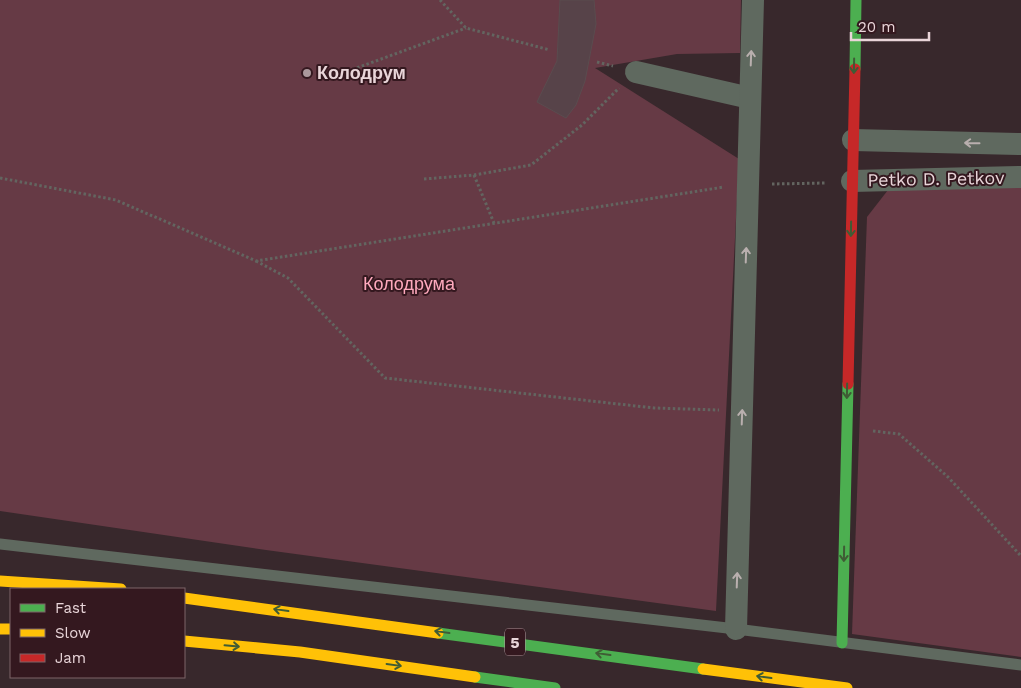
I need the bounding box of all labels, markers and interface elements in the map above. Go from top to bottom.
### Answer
scale bar [851,10,928,42]
text: 20 m [858,18,896,36]
one-way arrow [747,50,756,66]
one-way arrow [850,58,859,74]
place label: Колодрум [317,62,406,83]
marker: Колодрум [301,67,313,79]
one-way arrow [965,138,981,148]
street label: Petko D. Petkov [867,167,1005,190]
one-way arrow [846,220,856,236]
one-way arrow [742,247,751,263]
park label: Колодрума [363,273,456,294]
one-way arrow [843,383,852,399]
one-way arrow [737,410,747,426]
one-way arrow [839,545,849,561]
one-way arrow [732,572,742,588]
legend [10,588,185,678]
text: Fast [55,599,87,617]
one-way arrow [273,605,289,615]
text: Slow [55,624,91,642]
one-way arrow [434,627,450,637]
road number: 5 [505,628,525,656]
one-way arrow [224,641,240,651]
text: Jam [55,649,86,667]
one-way arrow [595,649,611,659]
one-way arrow [385,661,401,671]
one-way arrow [756,671,772,681]

